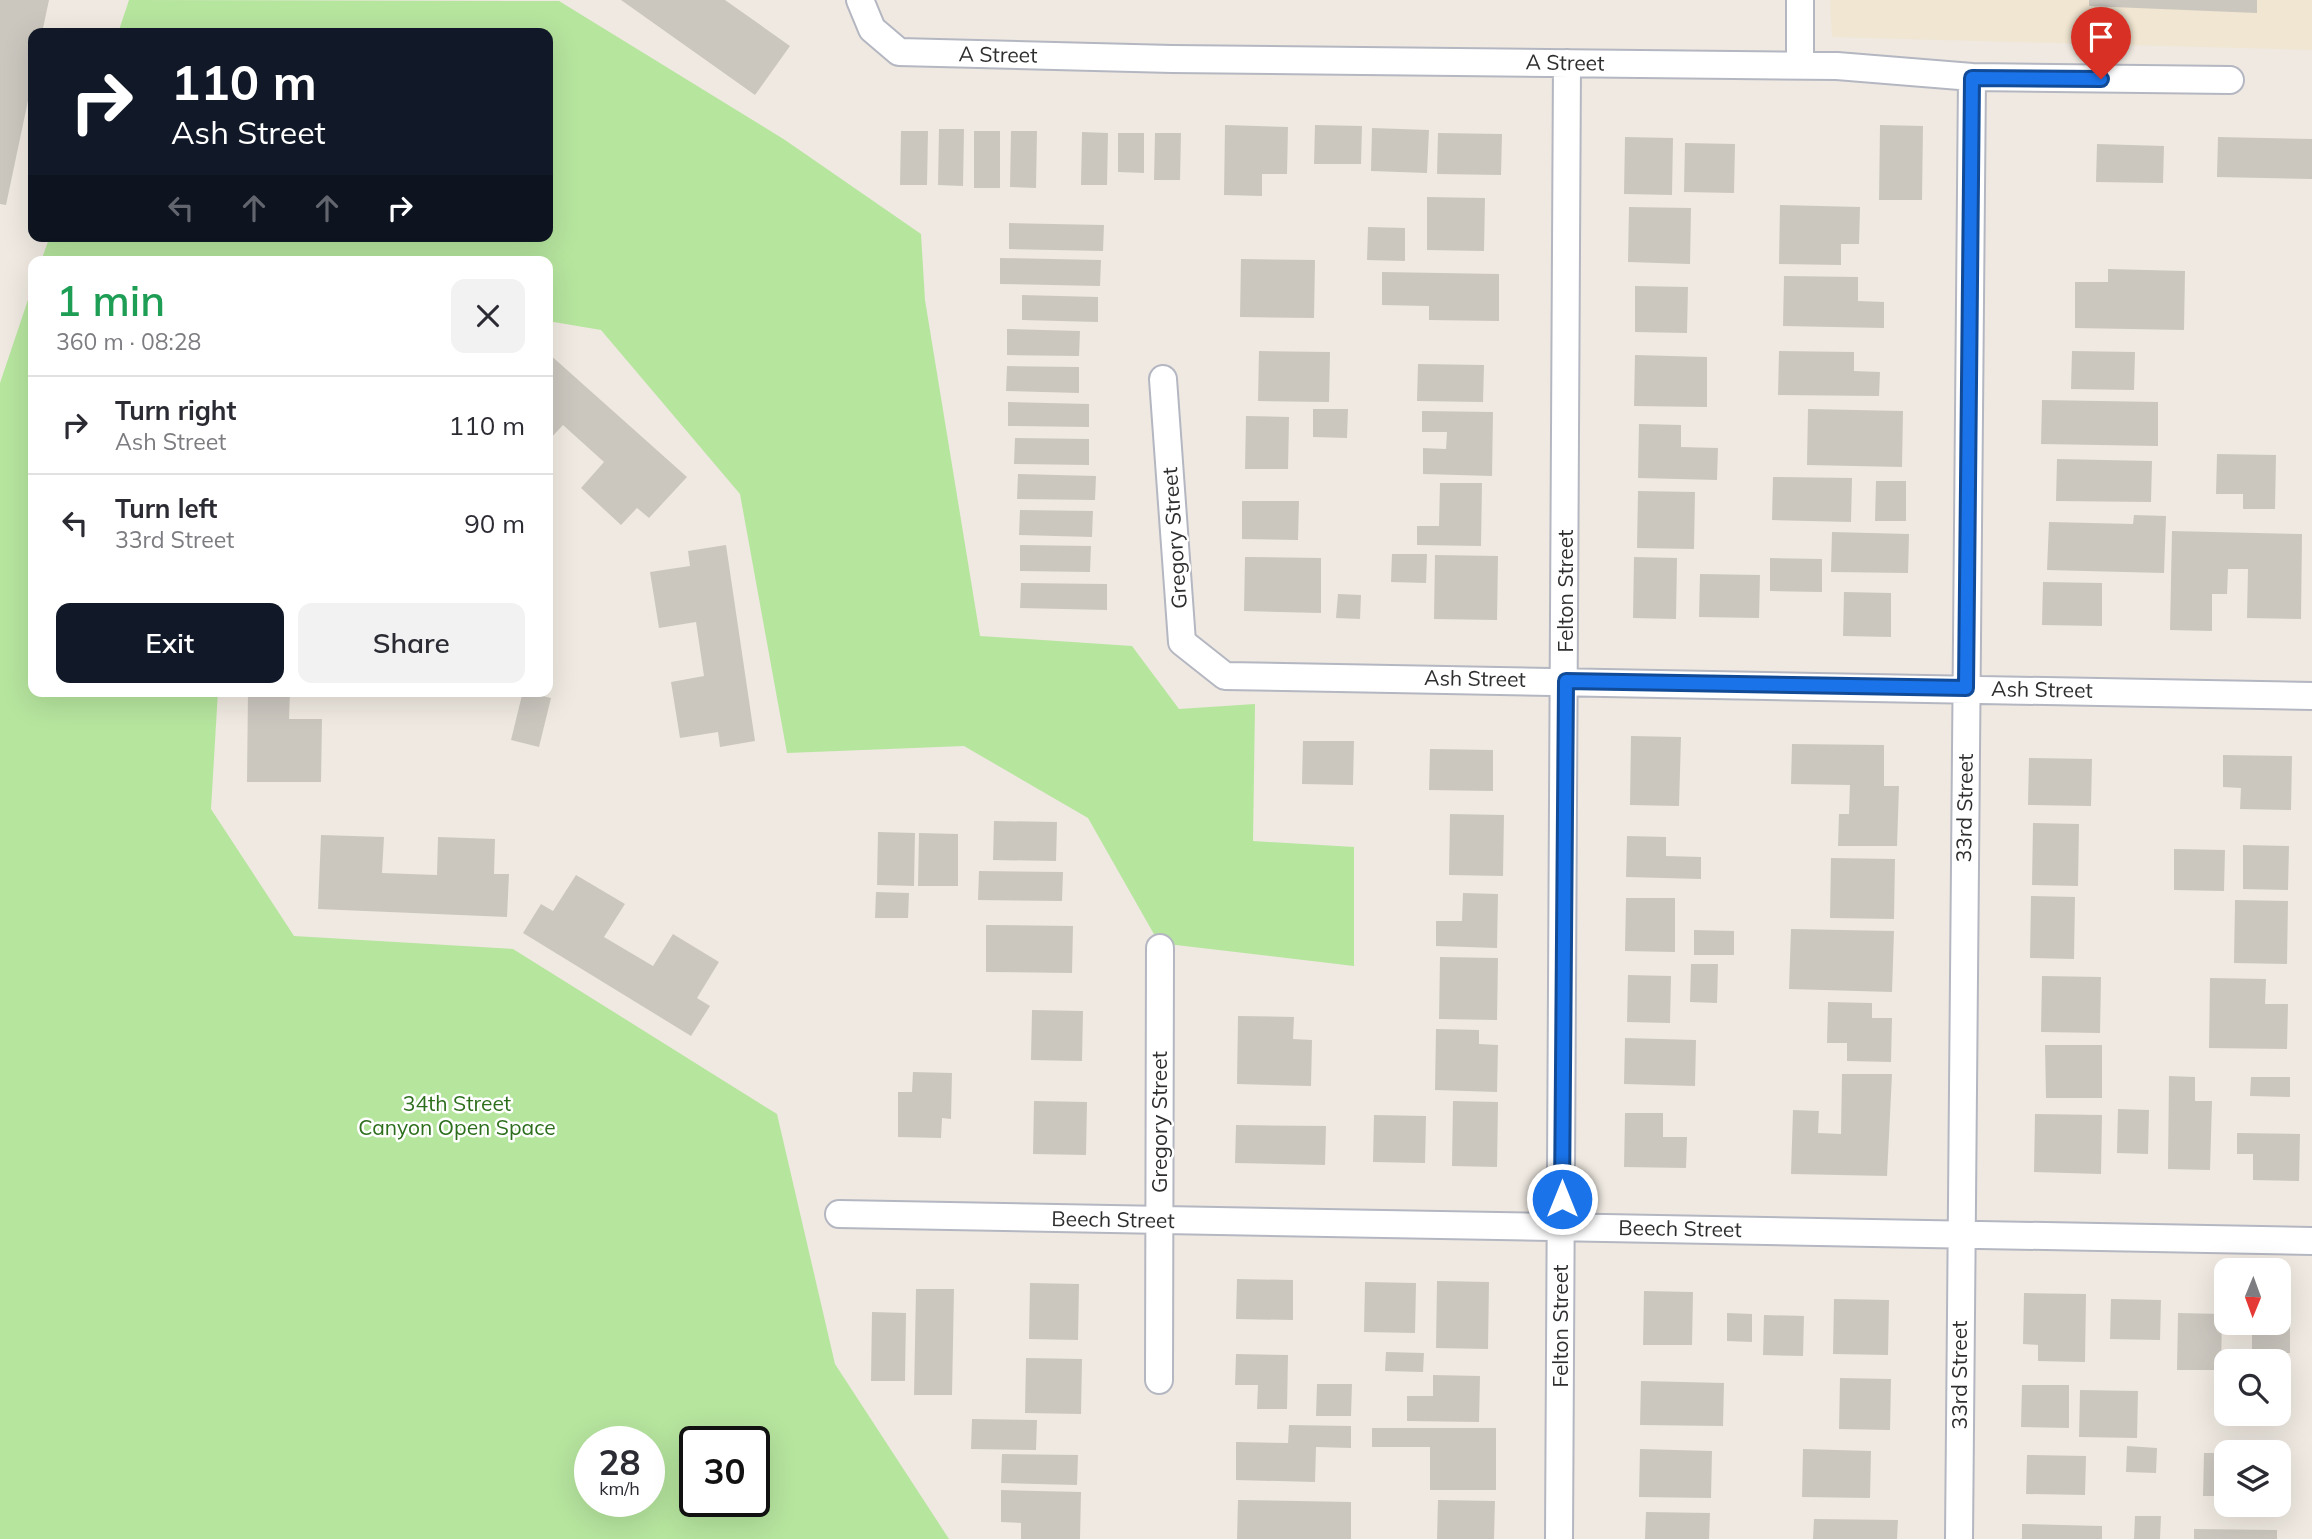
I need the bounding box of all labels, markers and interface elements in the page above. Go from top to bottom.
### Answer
pin [2071,7,2131,79]
icon: arrive [2082,18,2120,56]
street label: A Street [958,40,1038,68]
street label: A Street [1525,48,1605,76]
text: 110 m [171,51,317,112]
icon: right [56,56,147,147]
text: Ash Street [171,112,326,152]
icon: left [162,189,200,227]
icon: ahead [235,189,273,227]
icon: ahead [308,189,346,227]
icon: right [381,189,419,227]
text: 1 min [56,274,165,327]
button: close [451,279,525,353]
text: 360 m · 08:28 [56,327,201,356]
text: Turn right [115,394,236,427]
icon: right [56,406,94,444]
text: 110 m [449,409,525,442]
text: Ash Street [115,427,226,456]
street label: Gregory Street [1156,466,1192,610]
text: Turn left [115,492,217,525]
icon: left [56,504,94,542]
text: 90 m [464,507,525,540]
text: 33rd Street [115,525,234,554]
street label: Felton Street [1552,530,1578,652]
button: Exit [56,603,284,683]
button: Share [298,603,525,683]
street label: Ash Street [1424,664,1526,692]
street label: Ash Street [1991,675,2093,703]
street label: 33rd Street [1950,753,1978,863]
street label: Gregory Street [1146,1051,1172,1193]
park label: 34th Street Canyon Open Space [358,1090,556,1140]
position arrow [1525,1162,1599,1236]
street label: Beech Street [1051,1205,1175,1233]
street label: Beech Street [1618,1214,1742,1242]
north arrow [2214,1258,2291,1335]
map controls [2214,1258,2291,1517]
street label: Felton Street [1547,1265,1573,1387]
street label: 33rd Street [1946,1321,1972,1429]
button: search [2214,1349,2291,1426]
speed limit sign: 30 [679,1426,770,1517]
text: 28 [598,1440,641,1484]
button: layers [2214,1440,2291,1517]
text: km/h [599,1477,640,1500]

